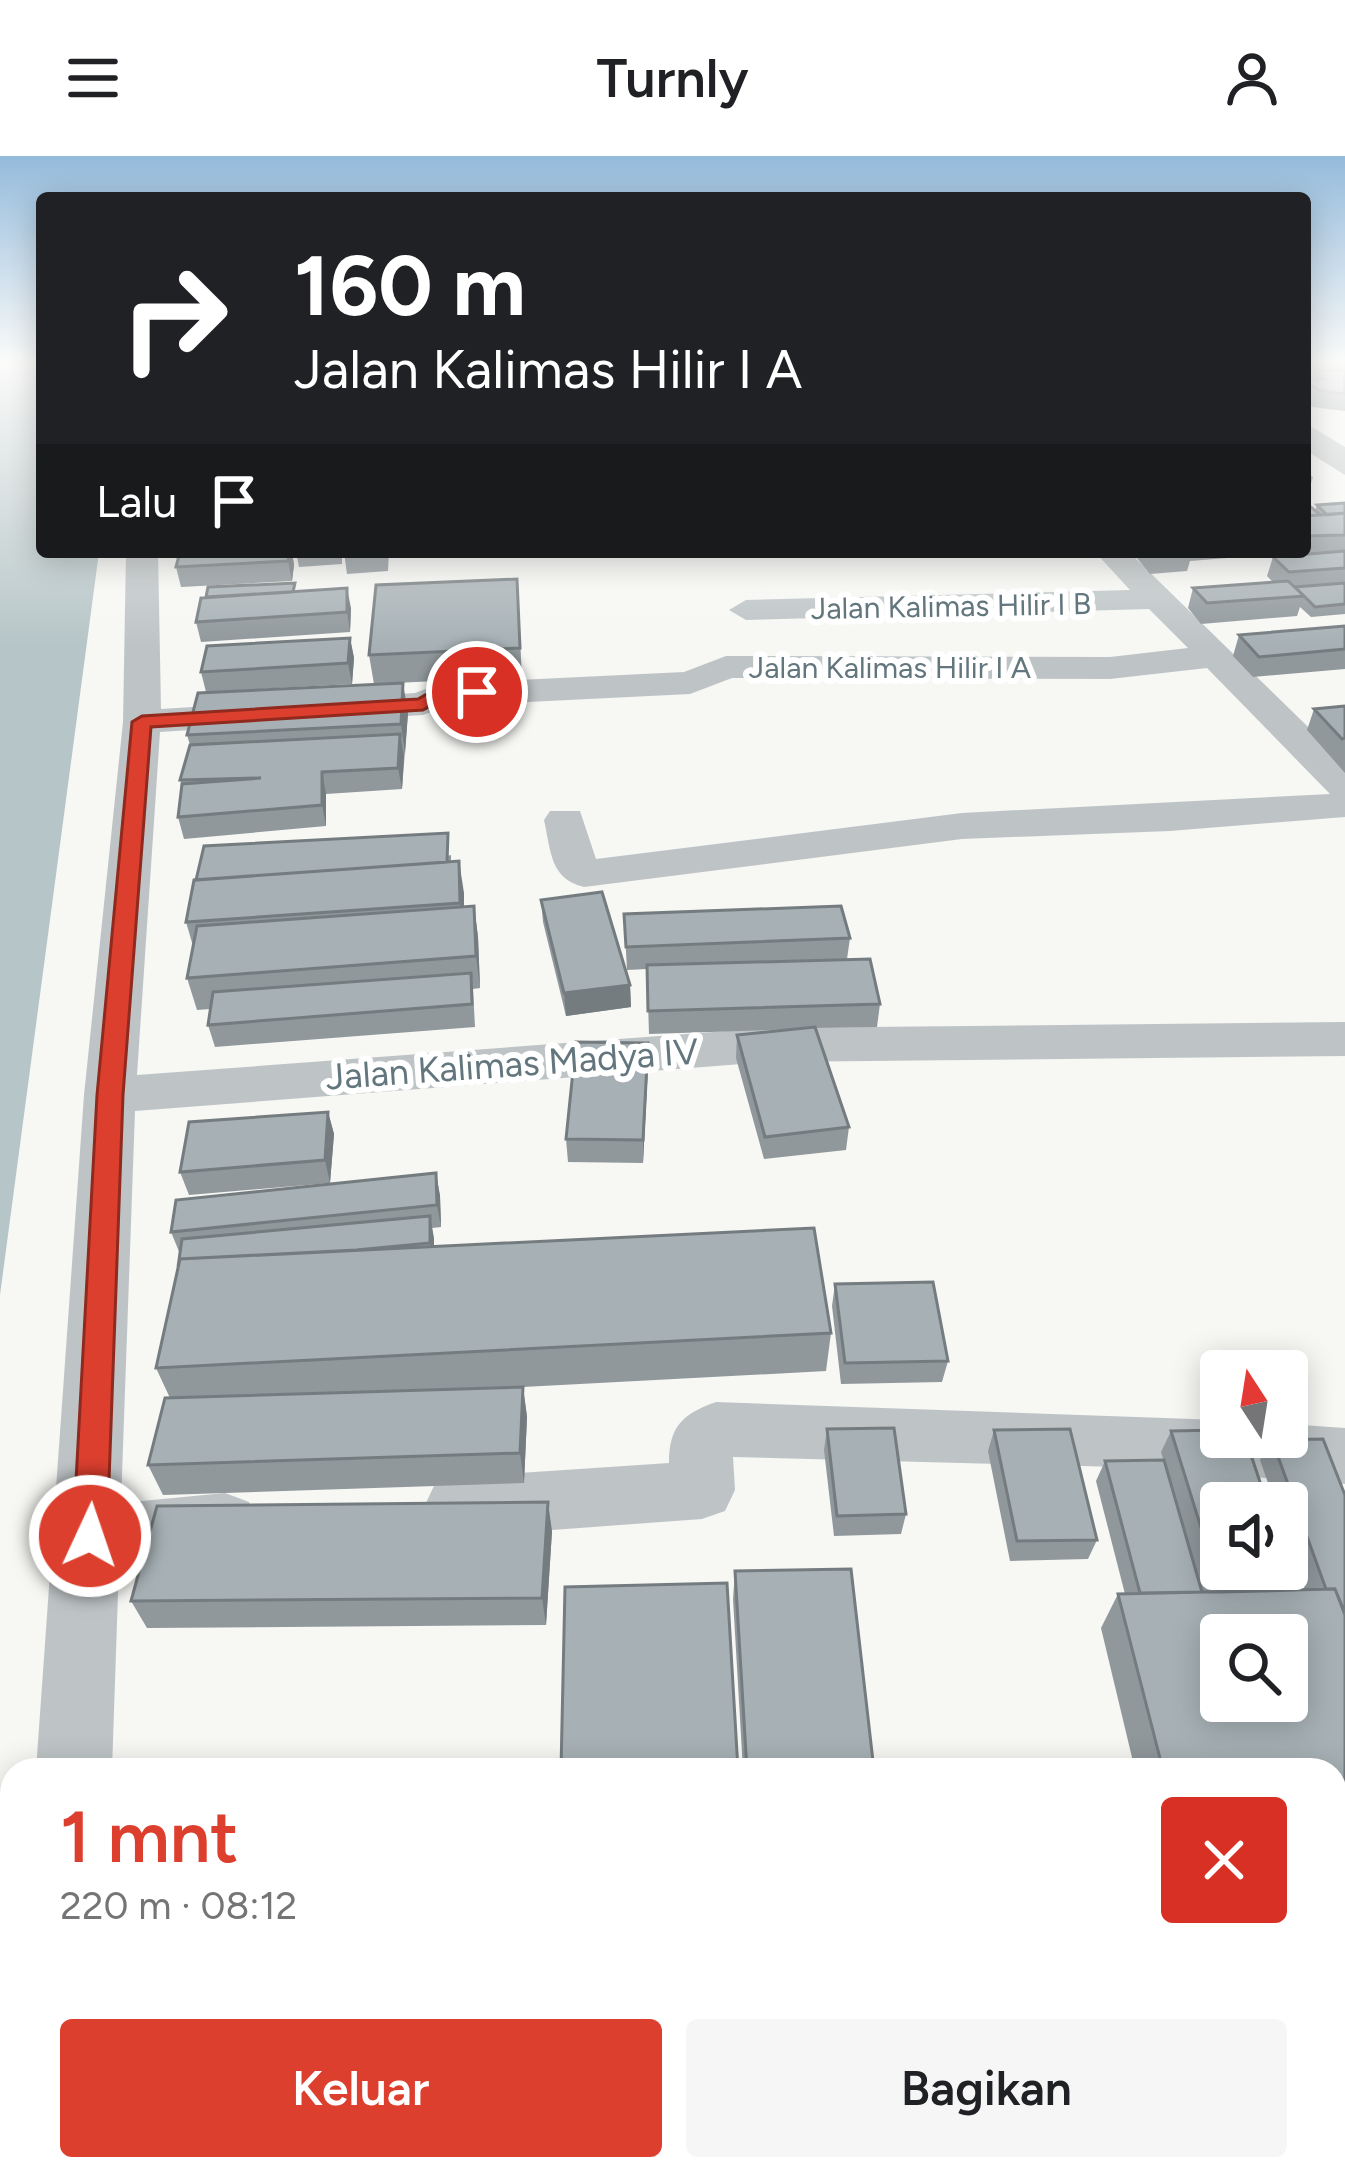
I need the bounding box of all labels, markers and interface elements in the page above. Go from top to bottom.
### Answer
icon: menu [60,45,126,111]
icon: person [1219,45,1285,111]
text: Turnly [597,46,748,111]
text: 160 m [294,235,526,336]
icon: right [96,240,252,396]
text: Jalan Kalimas Hilir I A [294,337,802,402]
icon: arrive [201,468,267,534]
text: Lalu [96,474,177,528]
street label: Jalan Kalimas Hilir I B [810,585,1092,627]
pin [426,641,528,743]
street label: Jalan Kalimas Hilir I A [749,649,1032,686]
icon: arrive [444,659,510,725]
street label: Jalan Kalimas Madya IV [324,1030,700,1098]
north arrow [1200,1350,1308,1458]
map controls [1200,1350,1308,1722]
position arrow [27,1473,153,1599]
button: sound [1200,1482,1308,1590]
button: search [1200,1614,1308,1722]
text: 1 mnt [60,1794,239,1880]
button: close [1161,1797,1287,1923]
text: 220 m · 08:12 [60,1882,297,1929]
button: Keluar [60,2019,662,2157]
button: Bagikan [686,2019,1287,2157]

